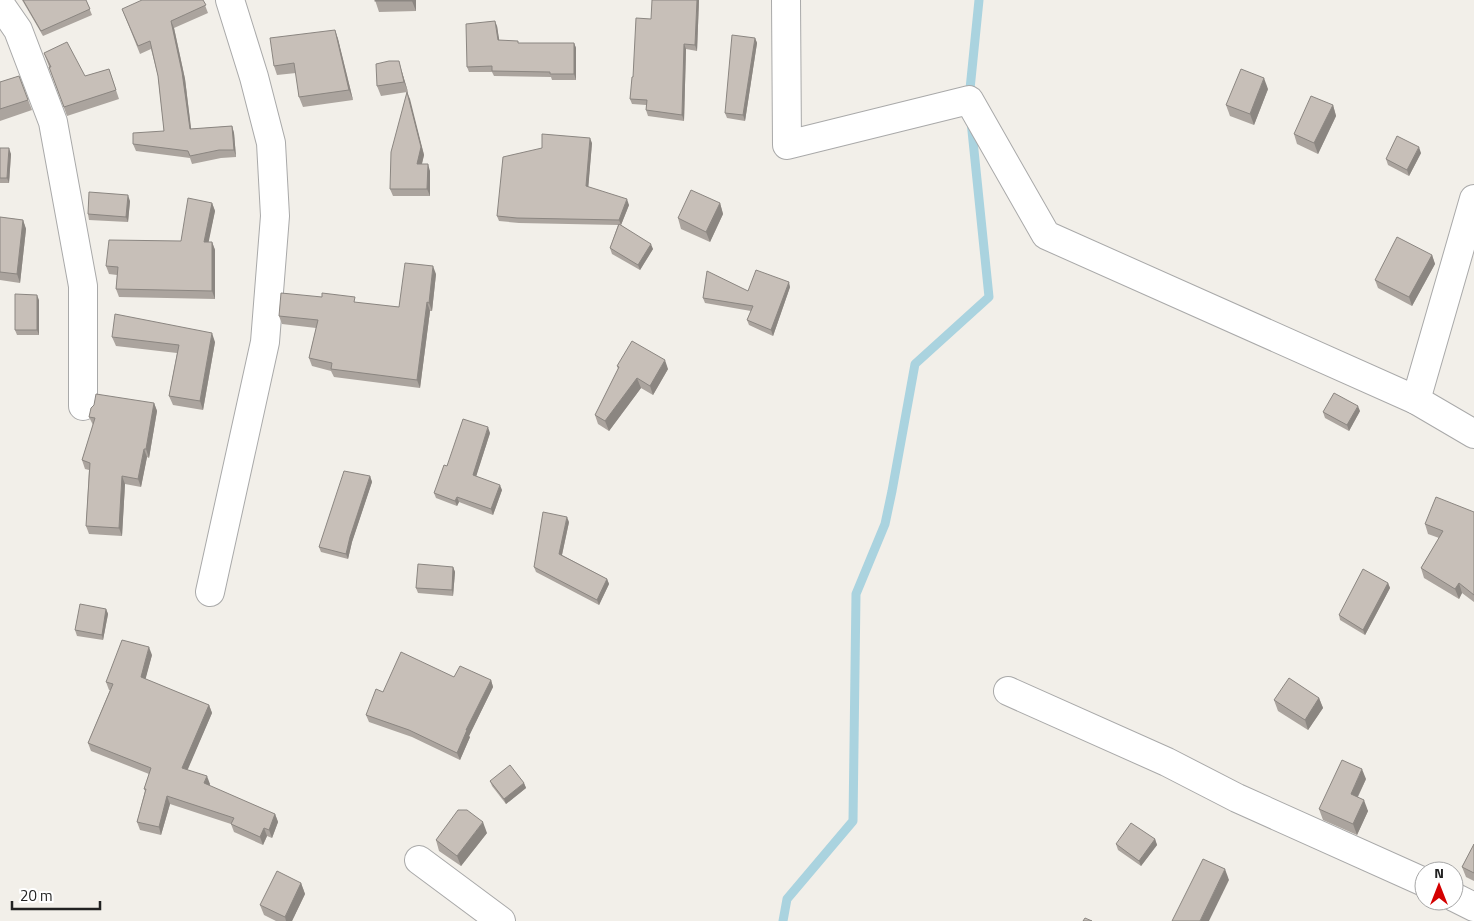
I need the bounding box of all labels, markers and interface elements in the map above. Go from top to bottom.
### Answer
north arrow [1414,861,1464,911]
text: N [1434,862,1444,883]
scale bar [12,878,100,910]
text: 20 m [20,884,53,907]

